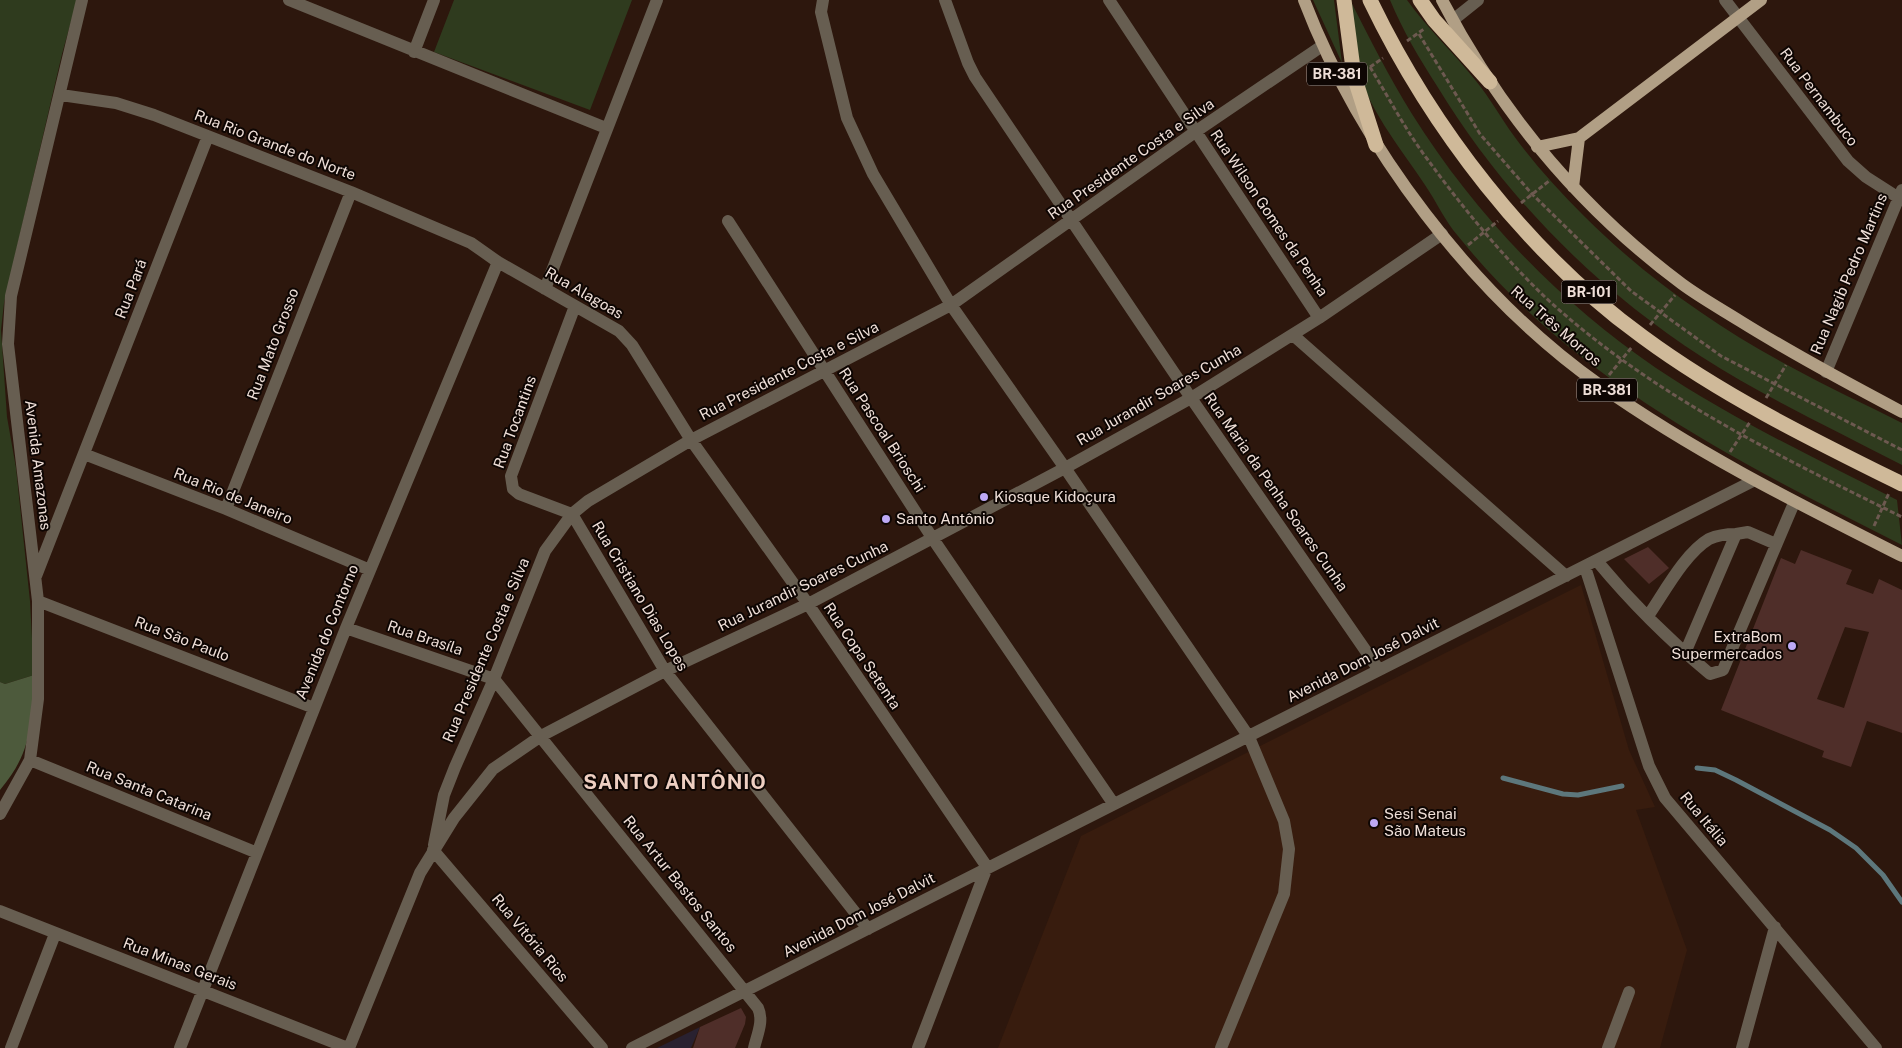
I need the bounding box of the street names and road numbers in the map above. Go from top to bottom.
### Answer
street label: Rua Pernambuco [1777,44,1862,149]
road number: BR-381 [1307,62,1367,86]
street label: Rua Presidente Costa e Silva [1044,95,1217,223]
street label: Rua Rio Grande do Norte [192,106,358,183]
street label: Rua Wilson Gomes da Penha [1207,126,1332,299]
street label: Rua Nagib Pedro Martins [1807,191,1890,357]
street label: Rua Pará [111,257,150,321]
street label: Rua Alagoas [542,263,626,322]
road number: BR-101 [1562,280,1616,304]
street label: Rua Três Morros [1508,282,1605,369]
street label: Rua Mato Grosso [243,286,302,402]
street label: Rua Presidente Costa e Silva [696,318,881,423]
street label: Rua Jurandir Soares Cunha [1074,340,1244,449]
street label: Rua Pascoal Brioschi [836,364,929,495]
street label: Rua Tocantins [490,373,539,471]
road number: BR-381 [1577,378,1637,402]
street label: Rua Maria da Penha Soares Cunha [1201,389,1352,594]
street label: Avenida Amazonas [22,399,55,531]
street label: Rua Rio de Janeiro [171,464,295,527]
street label: Rua Cristiano Dias Lopes [589,518,692,674]
street label: Rua Jurandir Soares Cunha [715,537,891,634]
street label: Rua Presidente Costa e Silva [439,555,532,745]
street label: Avenida do Contorno [292,562,361,702]
street label: Rua Copa Setenta [820,599,904,712]
street label: Rua São Paulo [132,613,232,664]
street label: Avenida Dom José Dalvit [1284,614,1442,705]
street label: Rua Brasíla [385,617,465,658]
street label: Rua Santa Catarina [84,758,214,823]
street label: Rua Itália [1677,788,1732,849]
street label: Rua Artur Bastos Santos [620,812,741,955]
street label: Avenida Dom José Dalvit [780,869,938,960]
street label: Rua Vitória Rios [489,890,572,985]
street label: Rua Minas Gerais [121,934,239,993]

